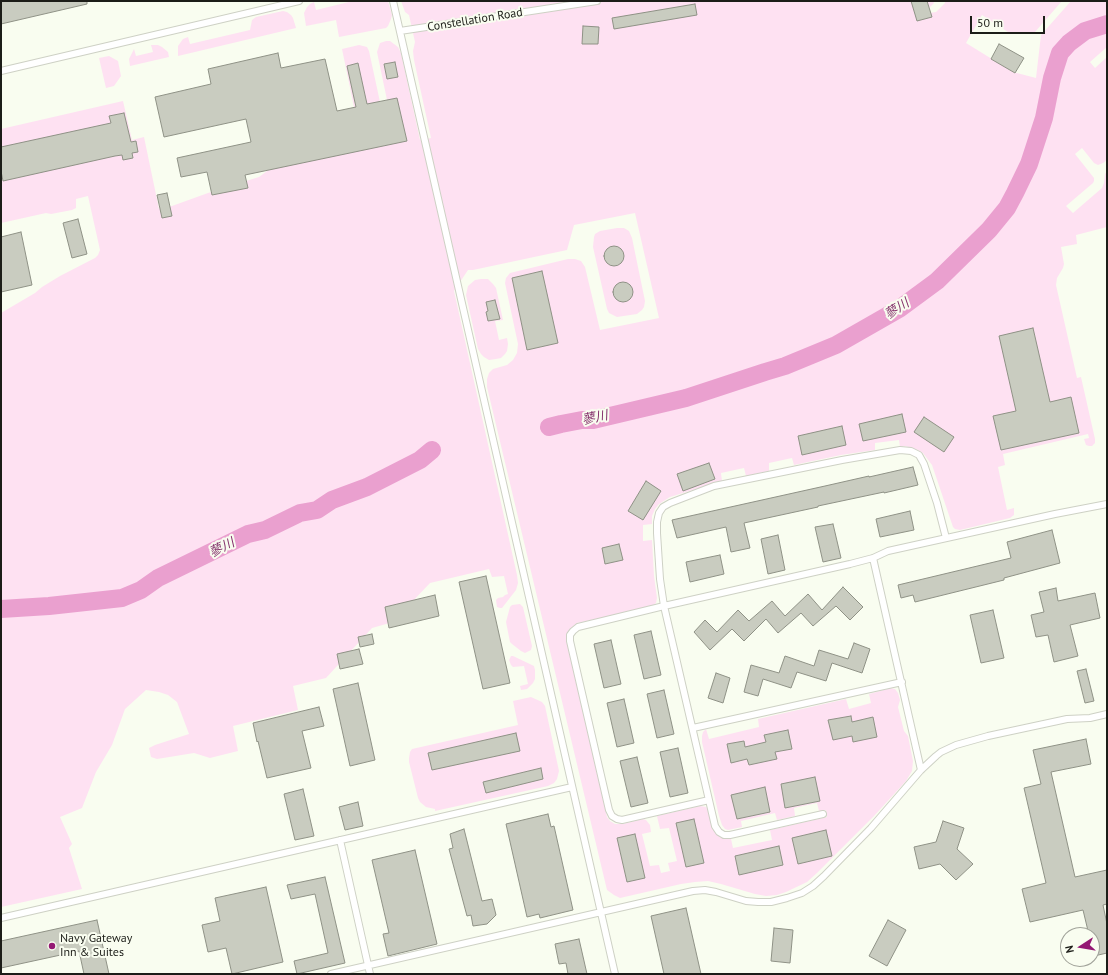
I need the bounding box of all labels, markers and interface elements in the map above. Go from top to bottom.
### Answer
street label: Constellation Road [426,5,524,35]
scale bar [972,8,1047,34]
text: 50 m [977,15,1003,30]
water label: 蓼川 [882,295,912,323]
water label: 蓼川 [581,408,609,428]
water label: 蓼川 [207,535,237,561]
north arrow [1060,927,1100,967]
place label: Navy Gateway Inn & Suites [60,932,132,960]
marker: Navy Gateway Inn & Suites [47,941,57,951]
text: N [1062,944,1077,954]

